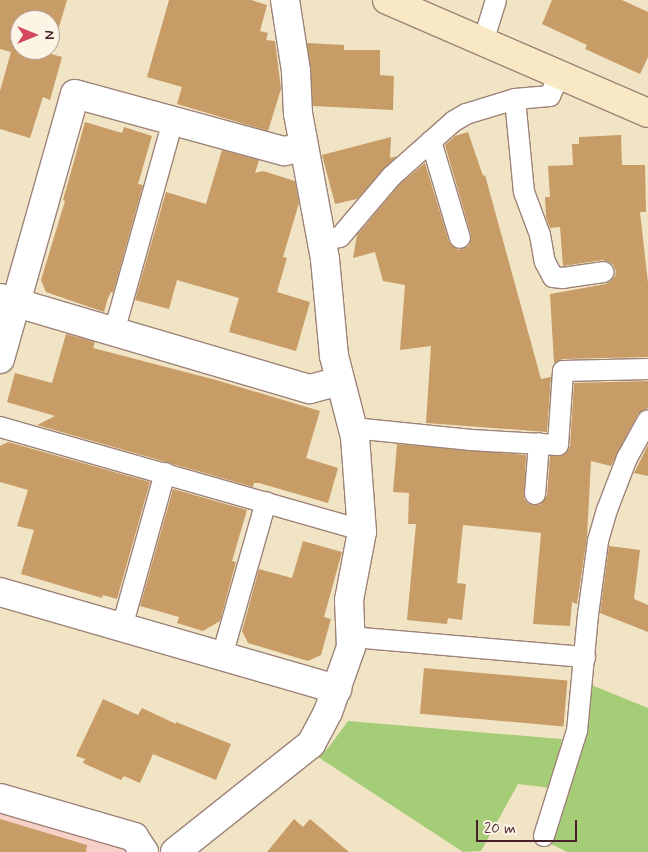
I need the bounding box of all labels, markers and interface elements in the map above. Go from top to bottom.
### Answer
north arrow [10,10,60,60]
text: N [40,30,58,40]
scale bar [478,810,579,842]
text: 20 m [484,819,516,839]

